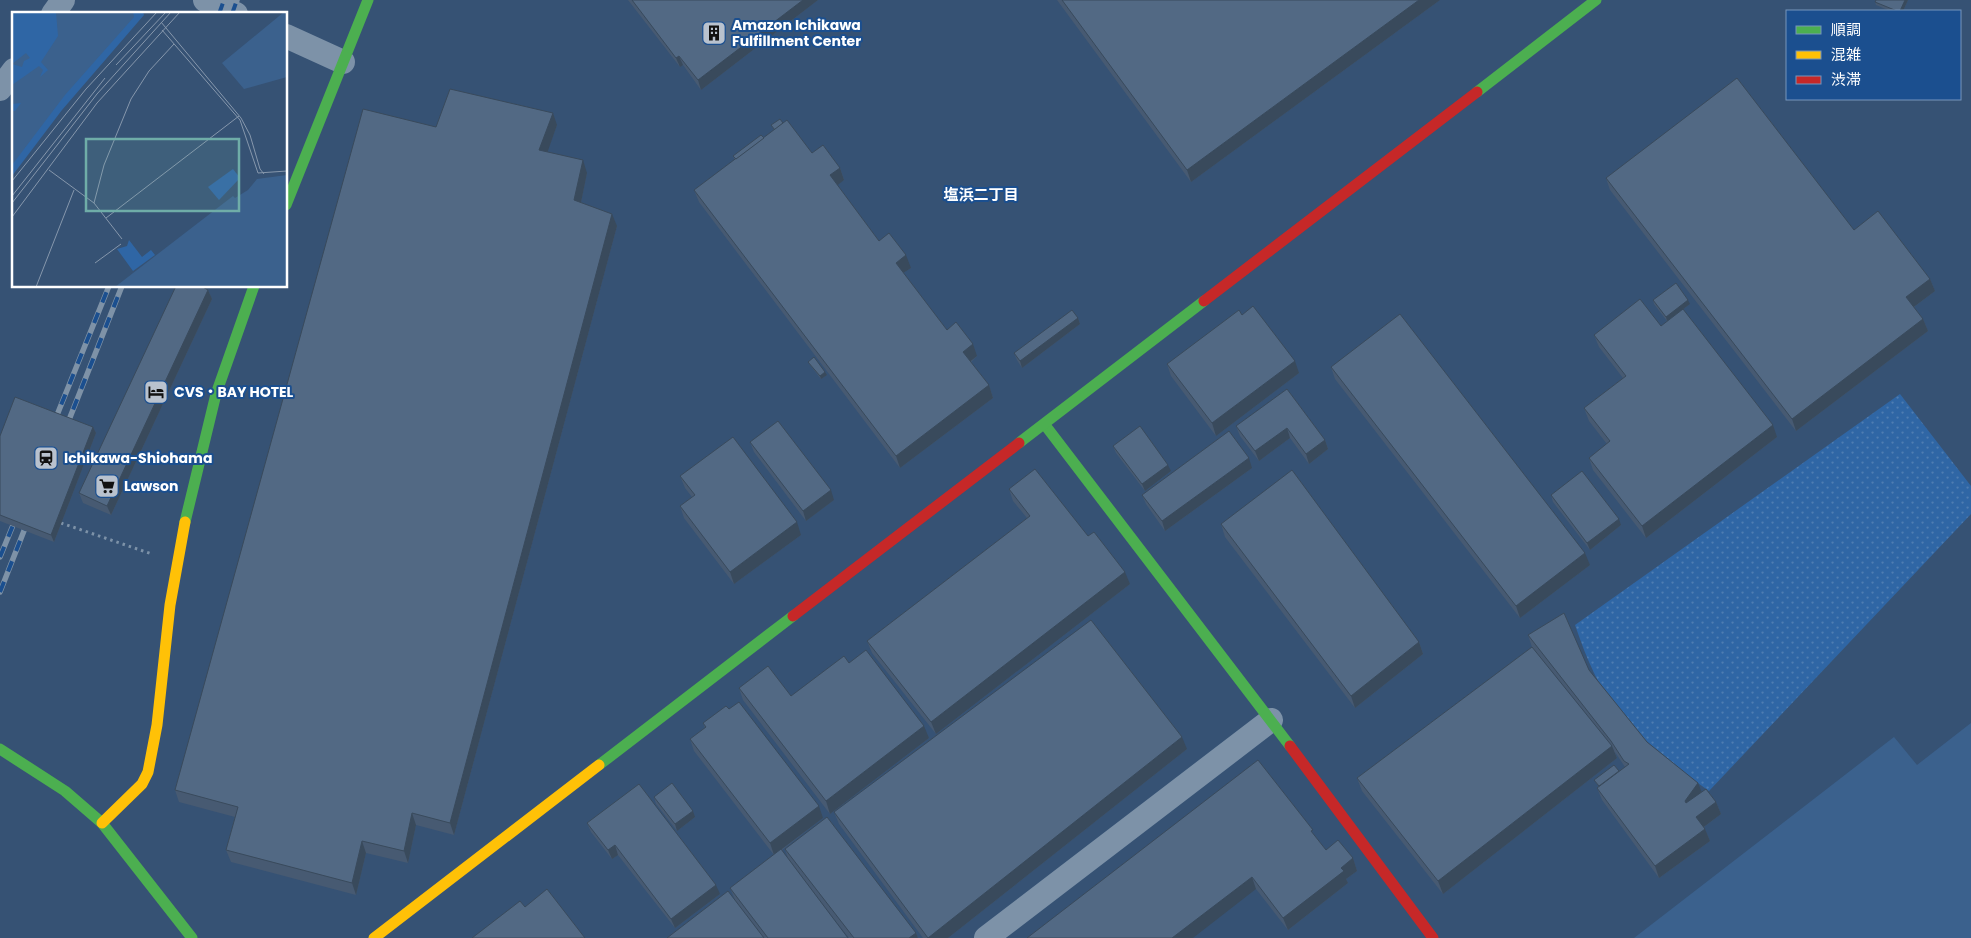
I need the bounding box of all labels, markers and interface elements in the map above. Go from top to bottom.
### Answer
legend [1786,10,1961,100]
inset map [12,12,288,288]
place label: Amazon Ichikawa Fulfillment Center [732,15,861,51]
text: 順調 [1831,19,1861,40]
building icon: Amazon Ichikawa Fulfillment Center [701,20,727,46]
text: 混雑 [1831,44,1861,65]
text: 渋滞 [1831,69,1861,90]
district label: 塩浜二丁目 [943,184,1019,205]
hotel icon: CVS・BAY HOTEL [143,379,169,405]
place label: CVS・BAY HOTEL [174,382,293,402]
station icon: Ichikawa-Shiohama [33,445,59,471]
place label: Ichikawa-Shiohama [64,448,212,468]
supermarket icon: Lawson [94,473,120,499]
place label: Lawson [124,476,178,496]

